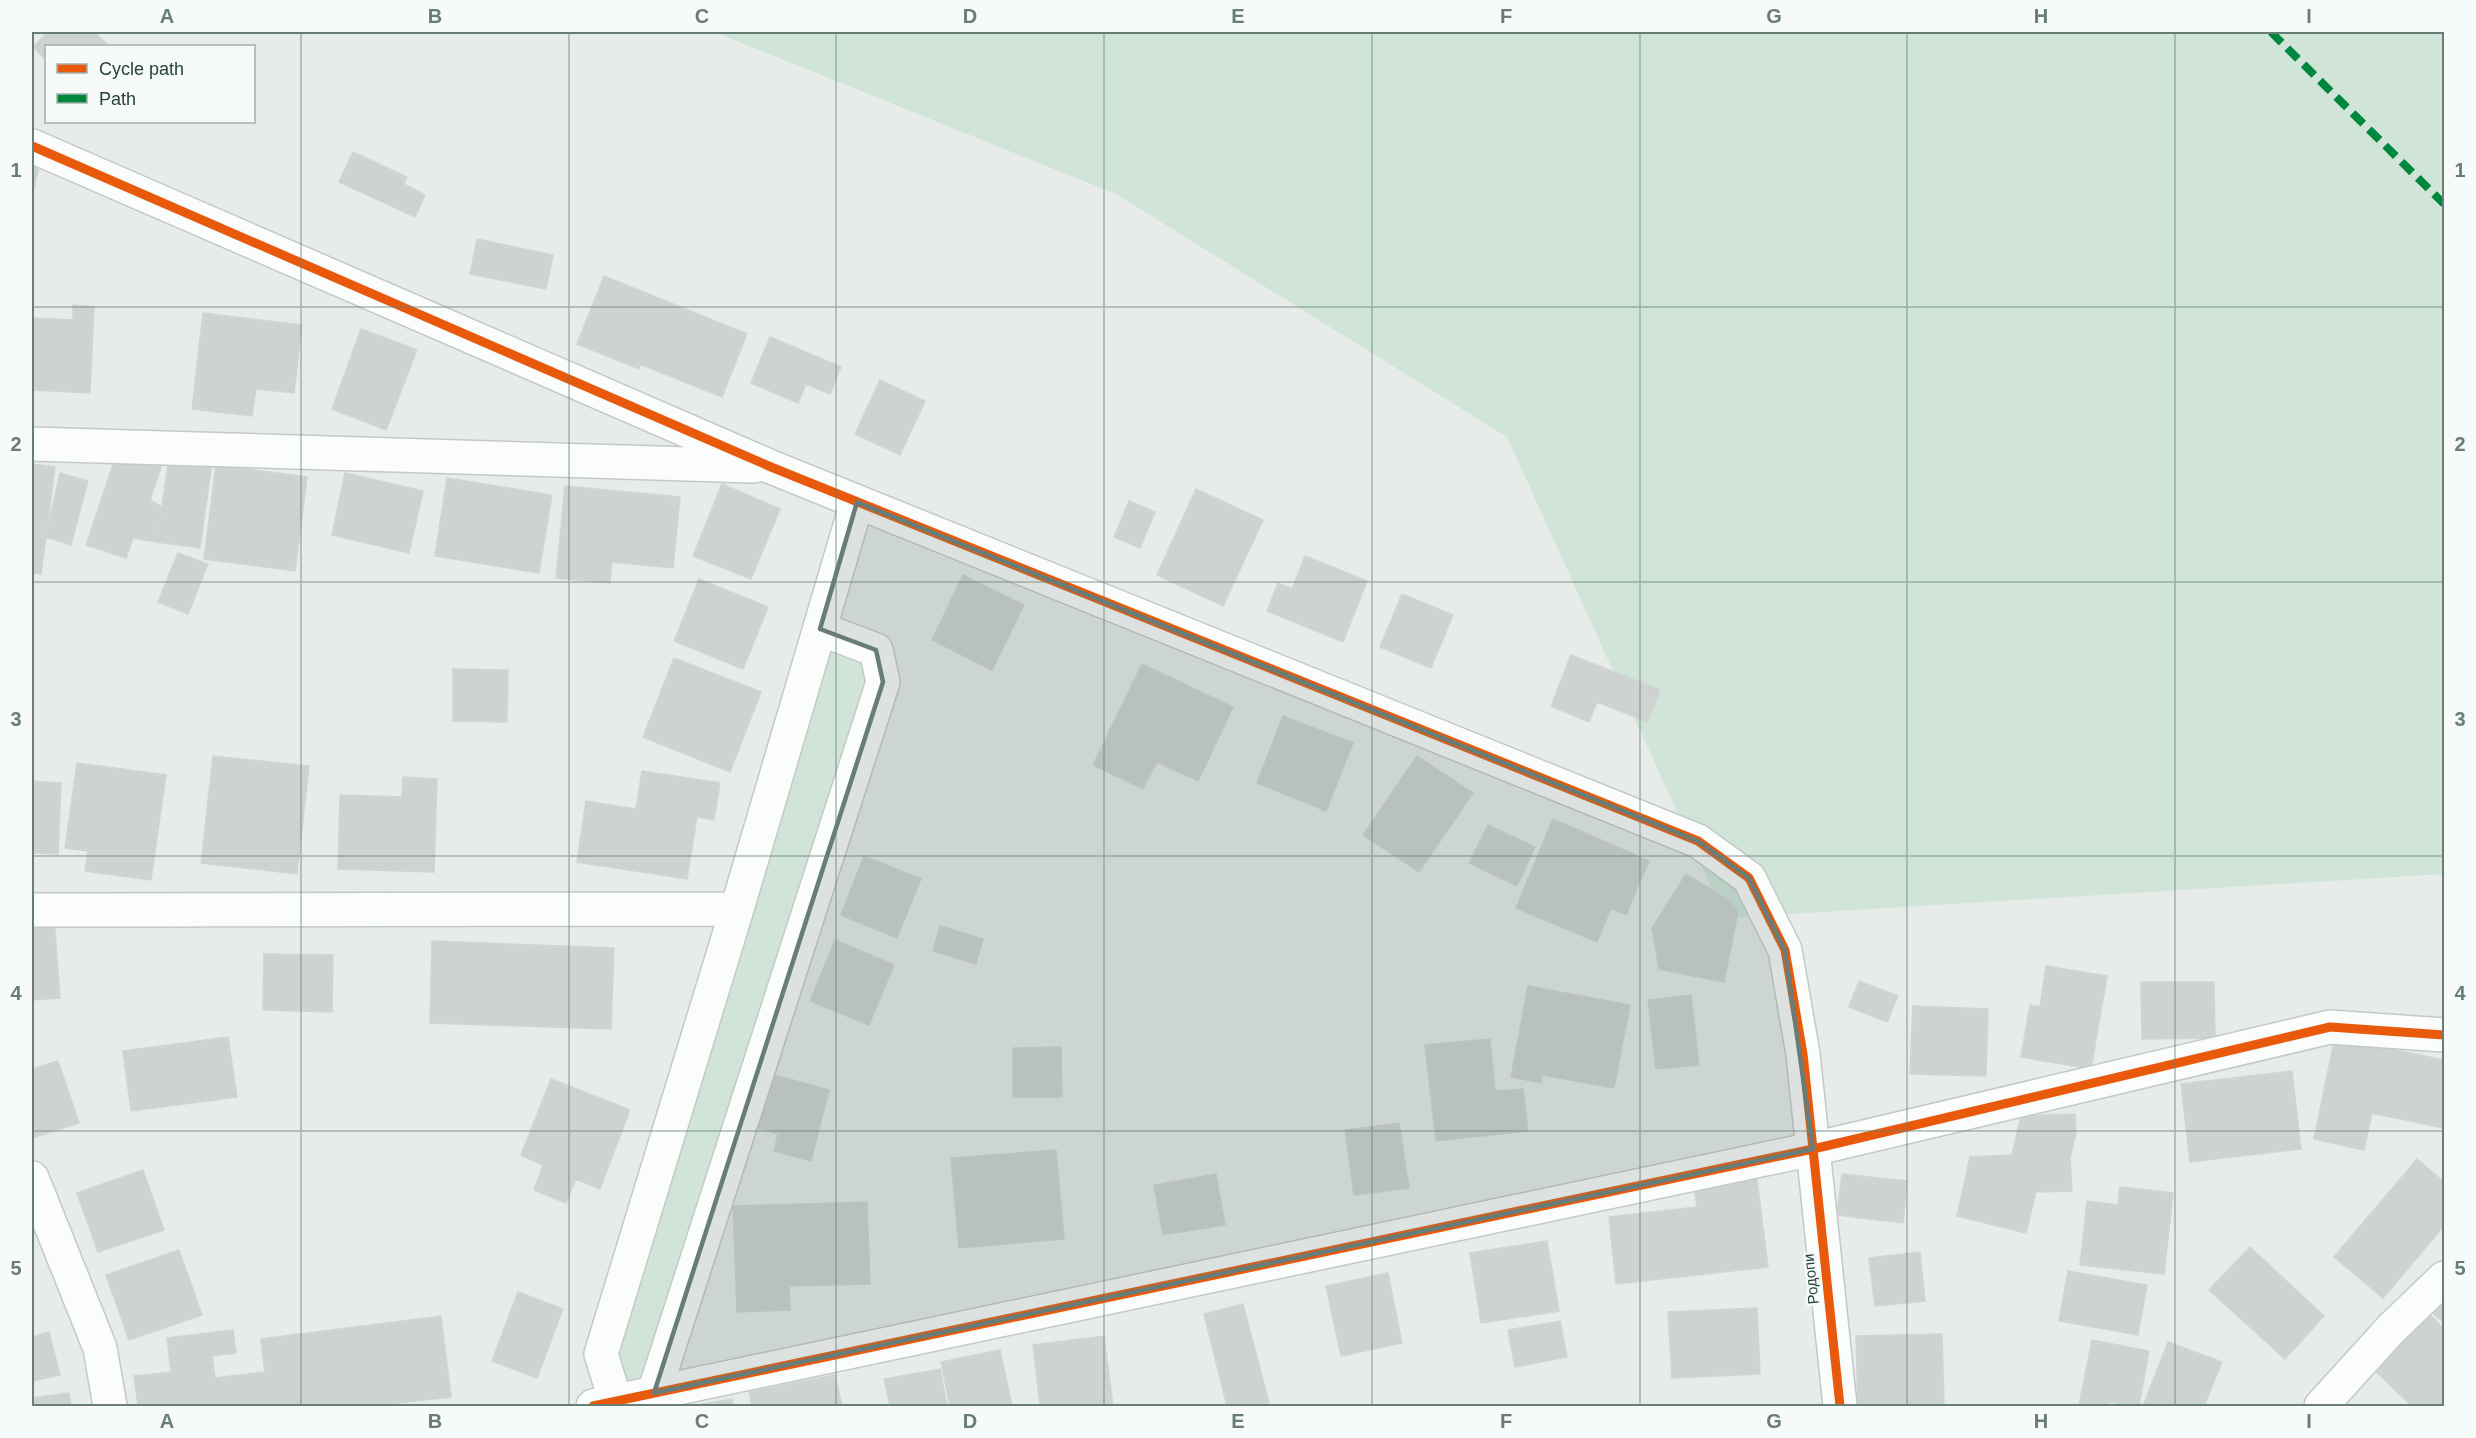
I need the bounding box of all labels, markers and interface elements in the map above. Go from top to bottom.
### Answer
text: A [160,5,174,27]
text: B [428,5,442,27]
text: C [695,5,709,27]
text: D [963,5,977,27]
text: E [1231,5,1245,27]
text: F [1500,5,1512,27]
text: G [1766,5,1782,27]
text: H [2034,5,2048,27]
text: I [2306,5,2312,27]
legend [45,45,255,123]
text: Cycle path [99,59,184,79]
text: Path [99,89,136,109]
text: 1 [10,159,22,181]
text: 1 [2454,159,2466,181]
text: 2 [10,433,22,455]
text: 2 [2454,433,2466,455]
text: 3 [10,708,22,730]
text: 3 [2454,708,2466,730]
text: 4 [10,982,22,1004]
text: 4 [2454,982,2466,1004]
street label: Родопи [1799,1253,1822,1305]
text: 5 [10,1257,22,1279]
text: 5 [2454,1257,2466,1279]
text: A [160,1410,174,1432]
text: B [428,1410,442,1432]
text: C [695,1410,709,1432]
text: D [963,1410,977,1432]
text: E [1231,1410,1245,1432]
text: F [1500,1410,1512,1432]
text: G [1766,1410,1782,1432]
text: H [2034,1410,2048,1432]
text: I [2306,1410,2312,1432]

